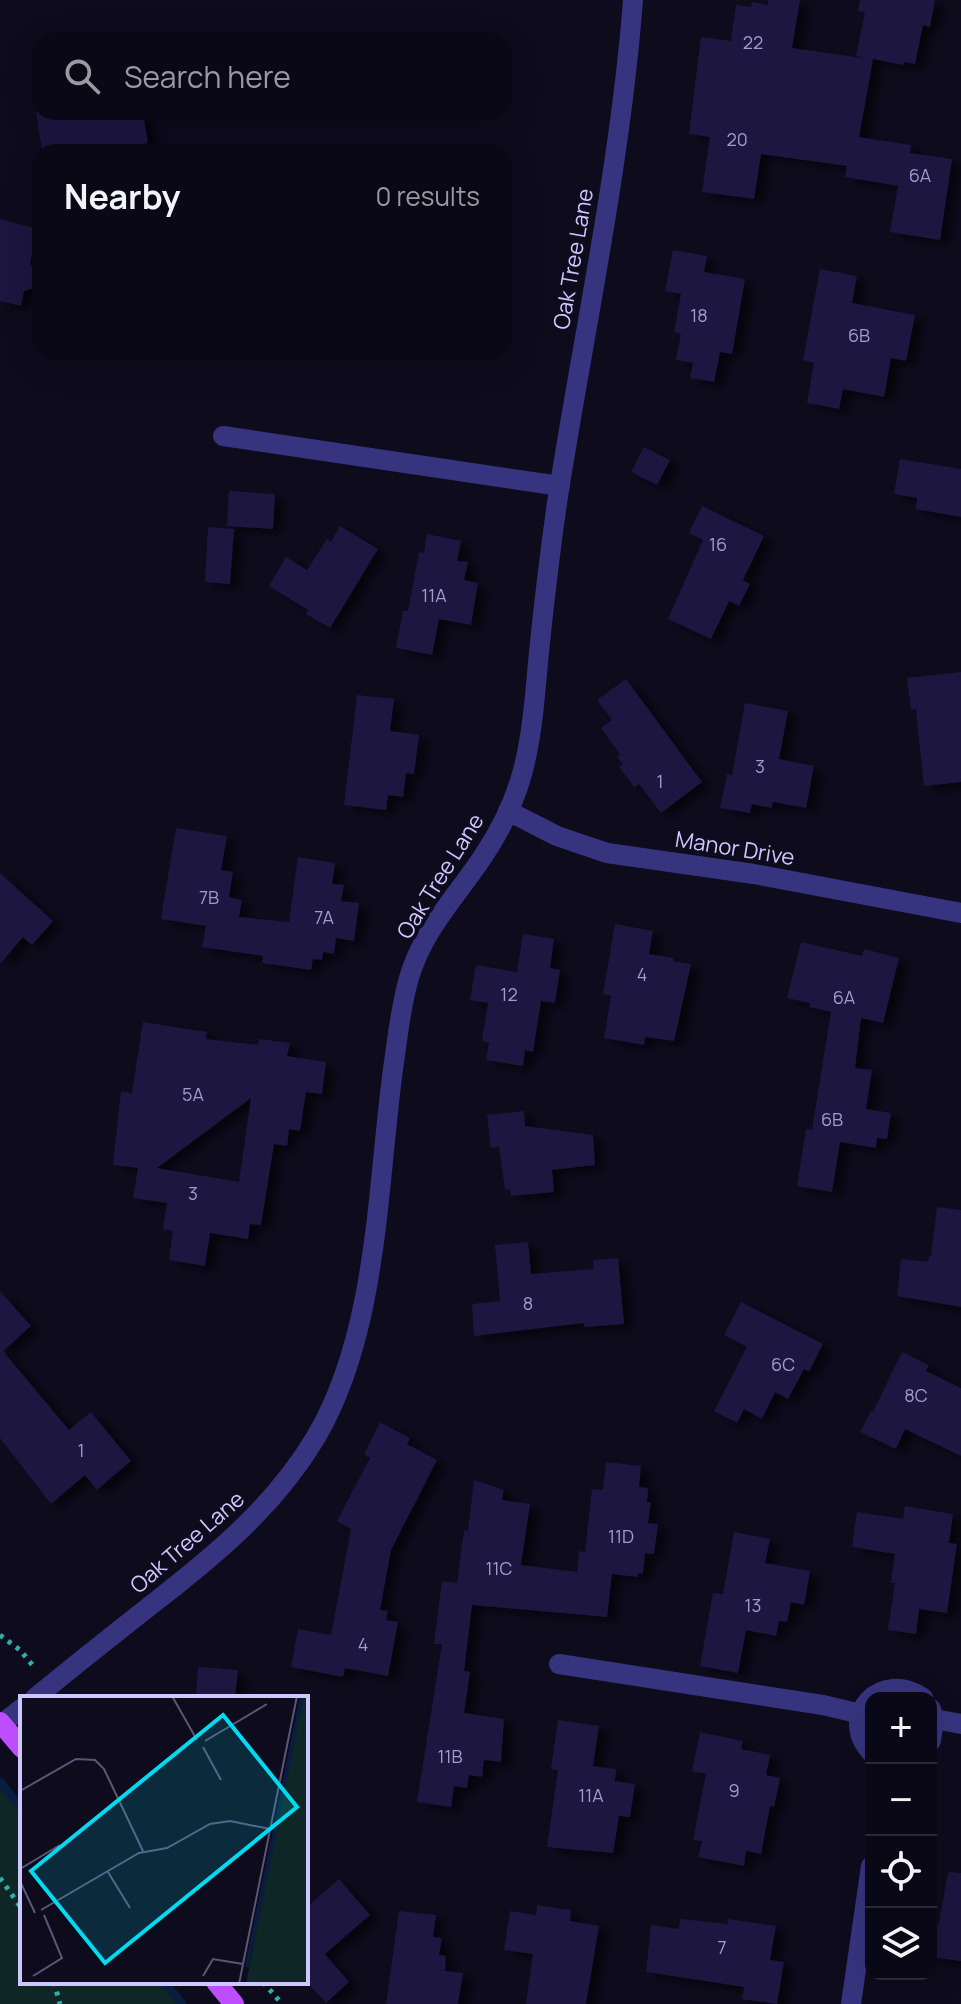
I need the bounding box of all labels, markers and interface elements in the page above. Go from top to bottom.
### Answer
house number: 22 [743,30,763,54]
search box [32,32,512,120]
icon: search [60,54,104,98]
text: Search here [124,56,291,97]
house number: 20 [726,127,748,151]
house number: 6A [909,163,932,187]
text: Nearby [64,173,180,219]
text: 0 results [375,178,480,214]
street label: Oak Tree Lane [546,186,600,332]
house number: 18 [690,303,708,327]
house number: 6B [848,323,870,347]
house number: 16 [709,532,727,556]
house number: 11A [421,583,447,607]
house number: 3 [755,754,765,778]
house number: 1 [656,769,664,793]
street label: Oak Tree Lane [389,807,491,944]
street label: Manor Drive [673,824,797,872]
house number: 7B [199,885,219,909]
house number: 7A [314,905,334,929]
house number: 4 [637,962,647,986]
house number: 12 [500,982,518,1006]
house number: 6A [833,985,856,1009]
house number: 5A [182,1082,204,1106]
house number: 6B [821,1107,843,1131]
house number: 3 [188,1181,198,1205]
house number: 8 [523,1291,533,1315]
house number: 6C [771,1352,795,1376]
house number: 8C [904,1383,928,1407]
house number: 1 [77,1438,85,1462]
street label: Oak Tree Lane [123,1484,251,1600]
house number: 11D [608,1524,634,1548]
house number: 11C [486,1556,513,1580]
house number: 13 [745,1593,761,1617]
house number: 4 [358,1632,368,1656]
map controls [865,1692,937,1980]
button: + [865,1692,937,1764]
inset map [20,1696,308,1984]
house number: 11B [437,1744,463,1768]
button: − [865,1764,937,1836]
house number: 9 [728,1778,740,1802]
house number: 11A [578,1783,604,1807]
button: locate [865,1836,937,1908]
button: layers [865,1908,937,1980]
house number: 7 [717,1935,727,1959]

